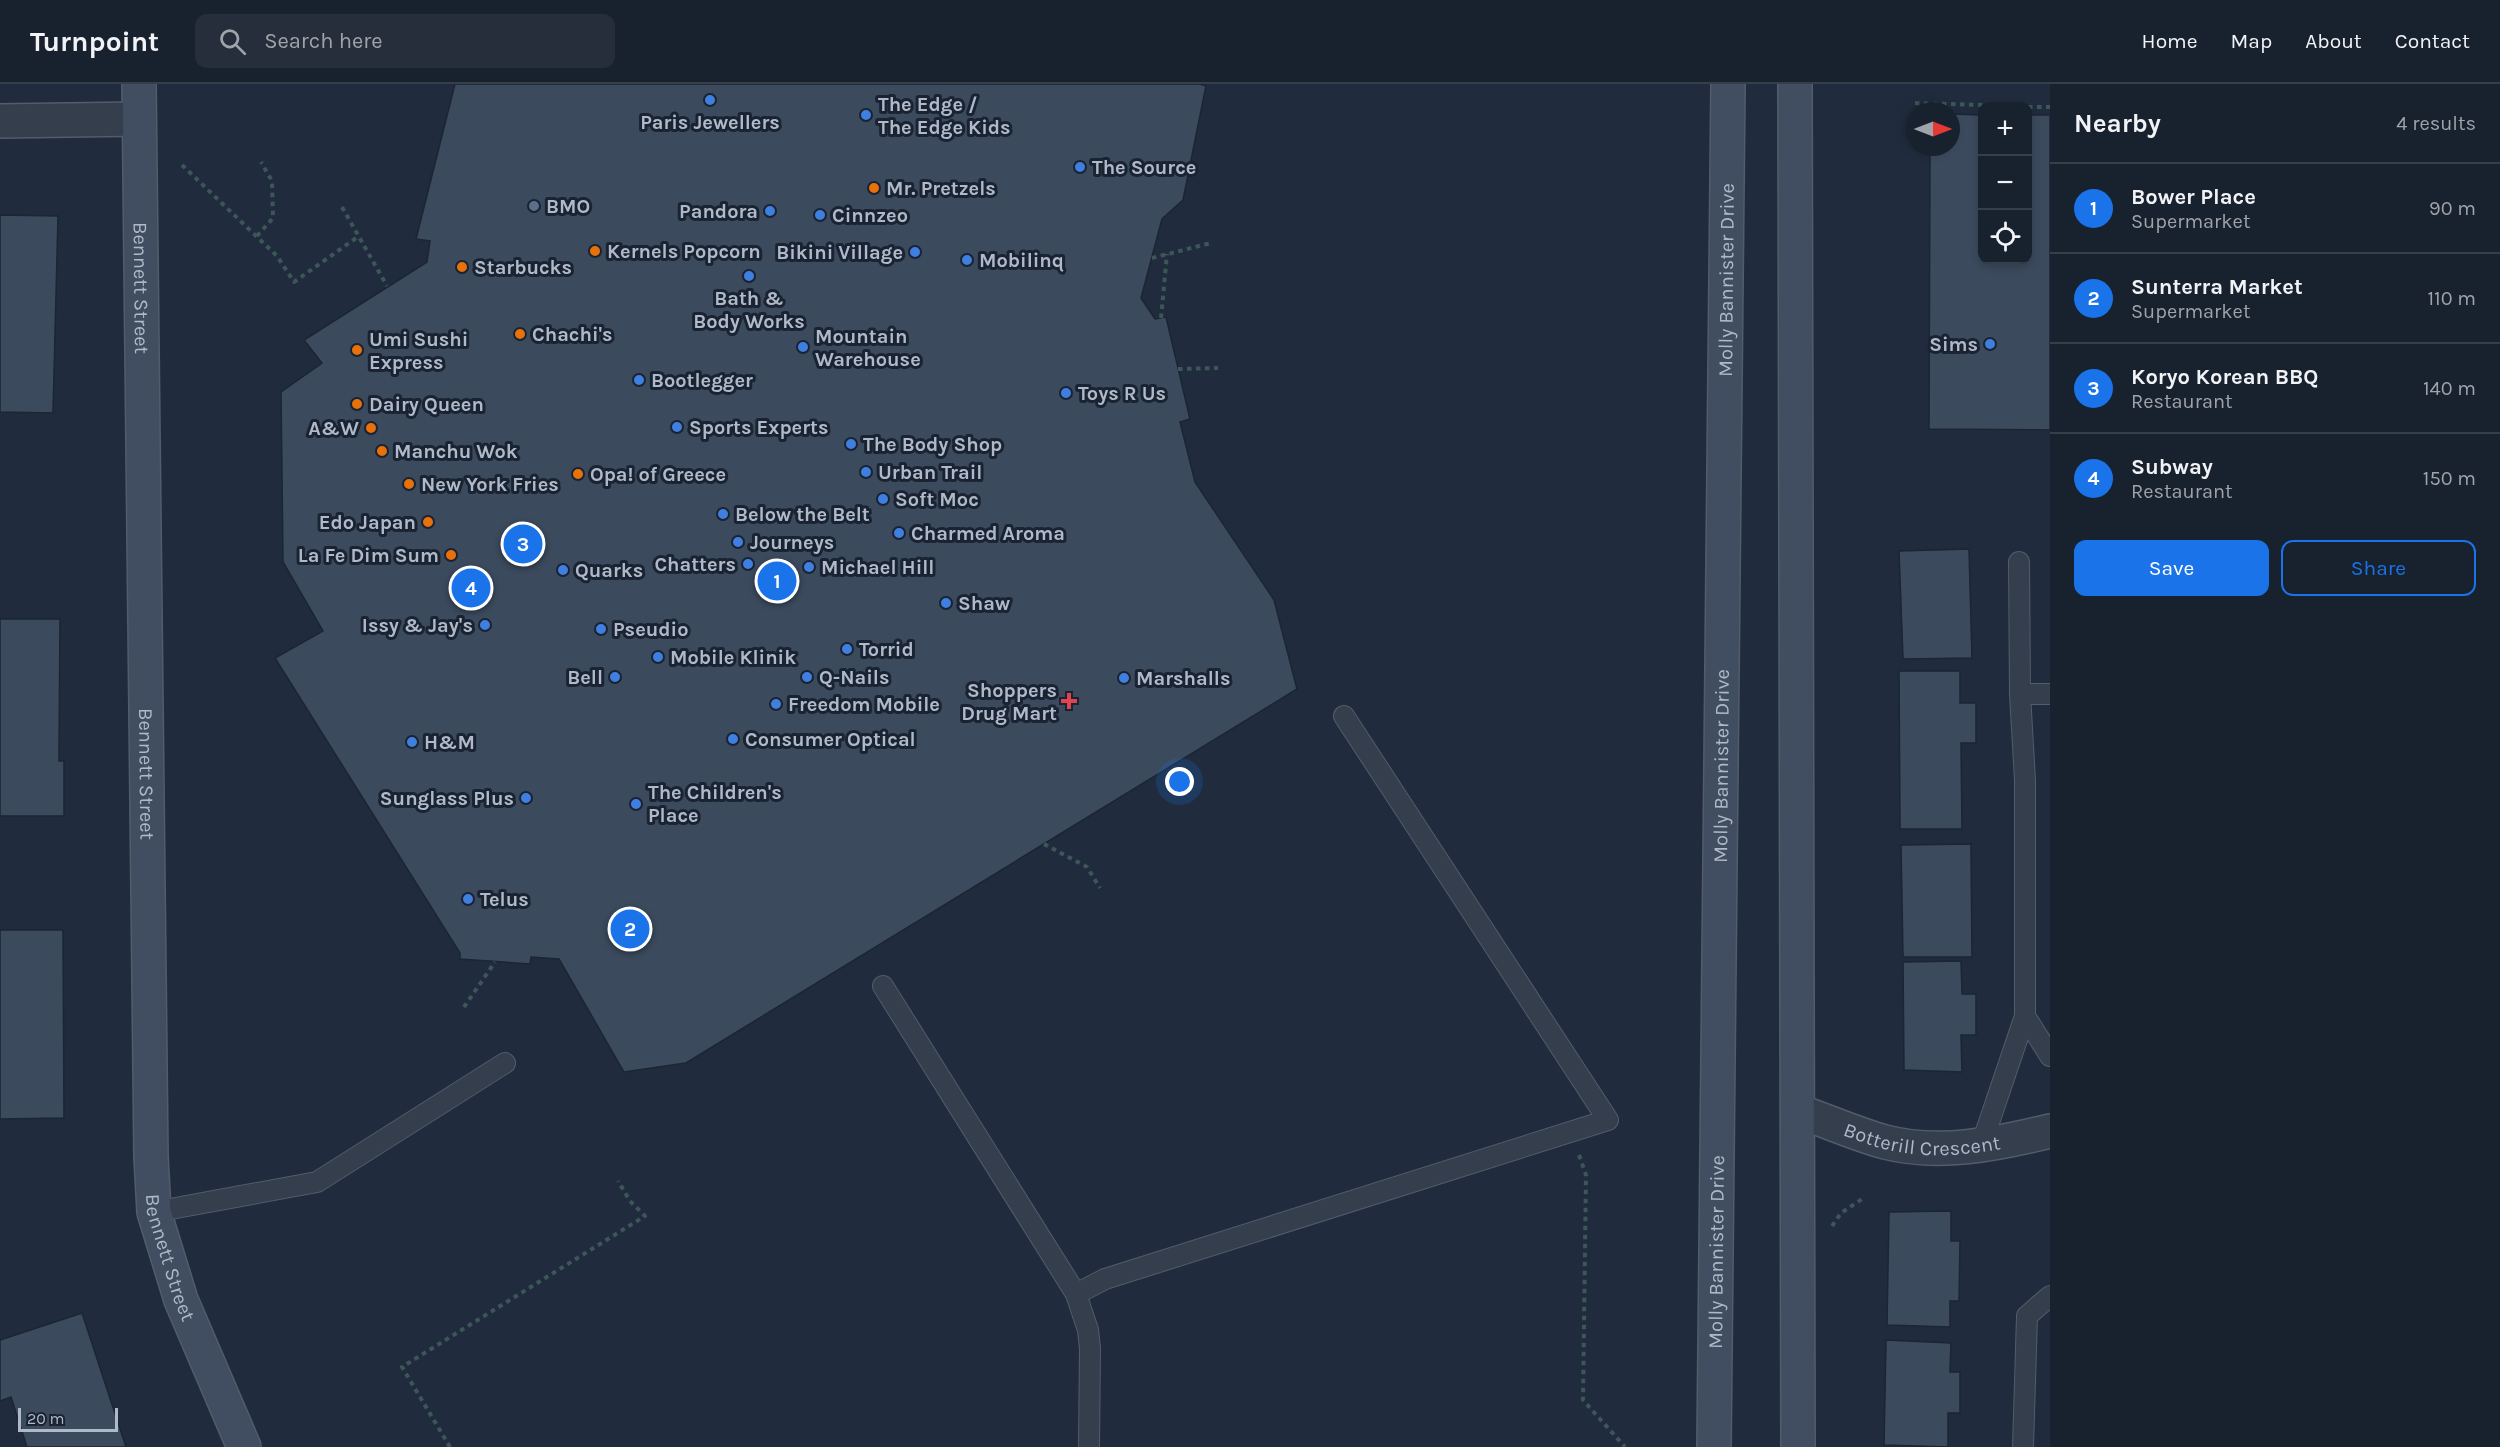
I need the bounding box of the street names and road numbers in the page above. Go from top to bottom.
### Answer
street label: Molly Bannister Drive [1714,183,1739,377]
street label: Bennett Street [129,222,153,355]
street label: Molly Bannister Drive [1709,669,1734,863]
street label: Bennett Street [134,708,158,841]
street label: Botterill Crescent [1841,1118,2002,1160]
street label: Molly Bannister Drive [1704,1155,1729,1349]
street label: Bennett Street [141,1193,200,1325]

